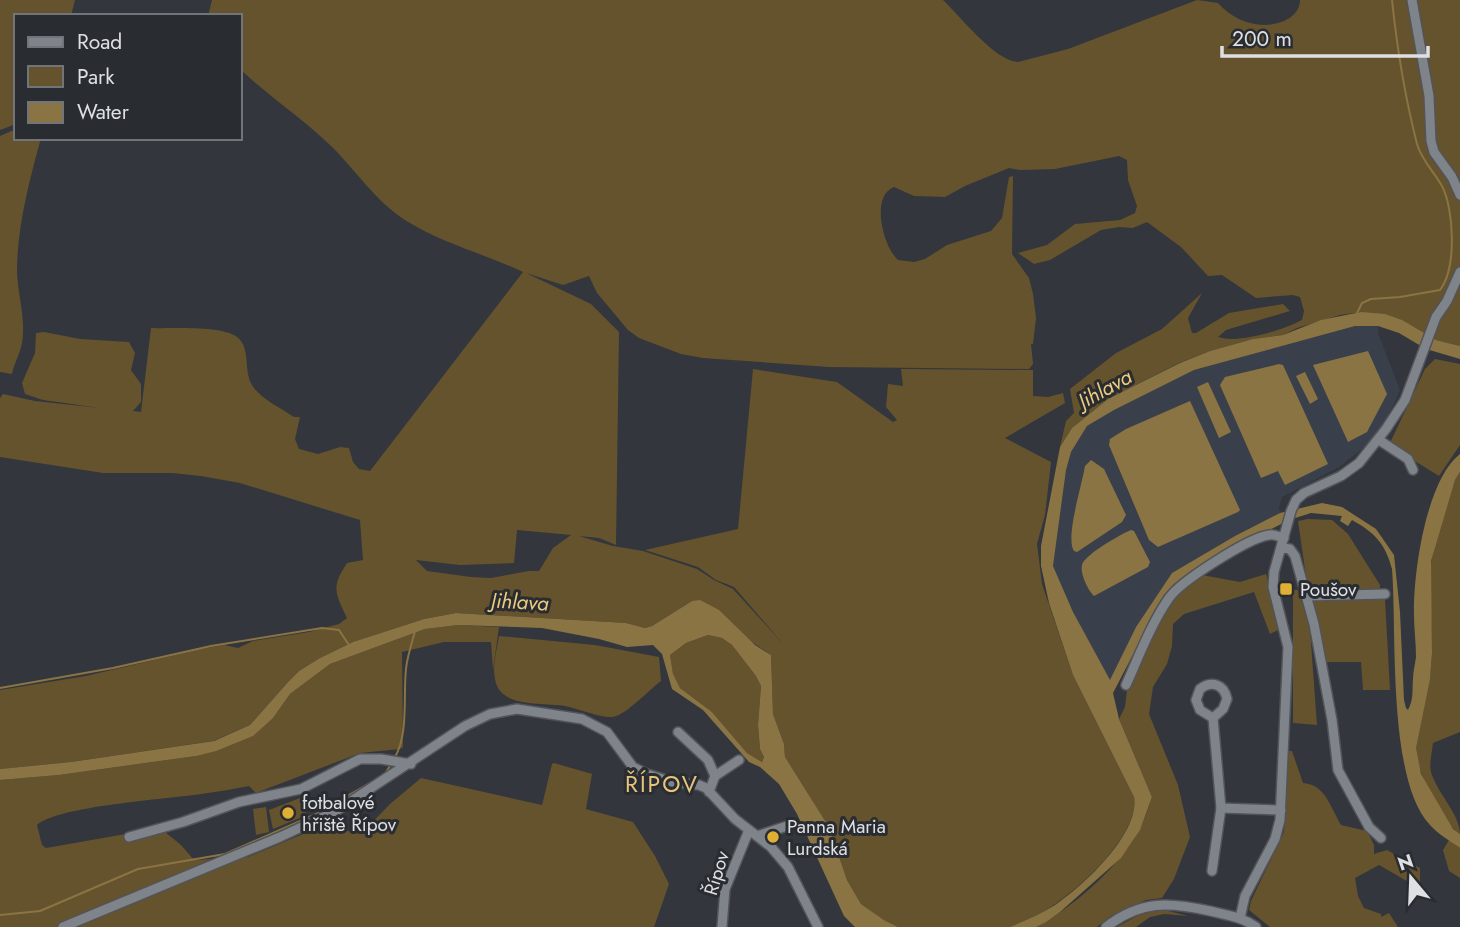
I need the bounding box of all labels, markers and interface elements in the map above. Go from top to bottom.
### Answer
legend [14,14,242,140]
scale bar [1222,14,1428,58]
text: 200 m [1232,24,1292,54]
text: Road [77,27,122,57]
text: Park [77,62,115,92]
text: Water [77,97,130,127]
water label: Jihlava [1069,362,1138,418]
place label: Poušov [1300,576,1357,603]
marker: Poušov [1278,581,1294,597]
water label: Jihlava [486,585,550,619]
district label: ŘÍPOV [625,767,699,801]
place label: fotbalové hřiště Řípov [302,789,397,838]
marker: fotbalové hřiště Řípov [280,805,296,821]
place label: Panna Maria Lurdská [787,813,886,862]
marker: Panna Maria Lurdská [765,829,781,845]
north arrow [1376,843,1446,913]
street label: Řípov [697,847,736,899]
text: N [1394,847,1417,878]

